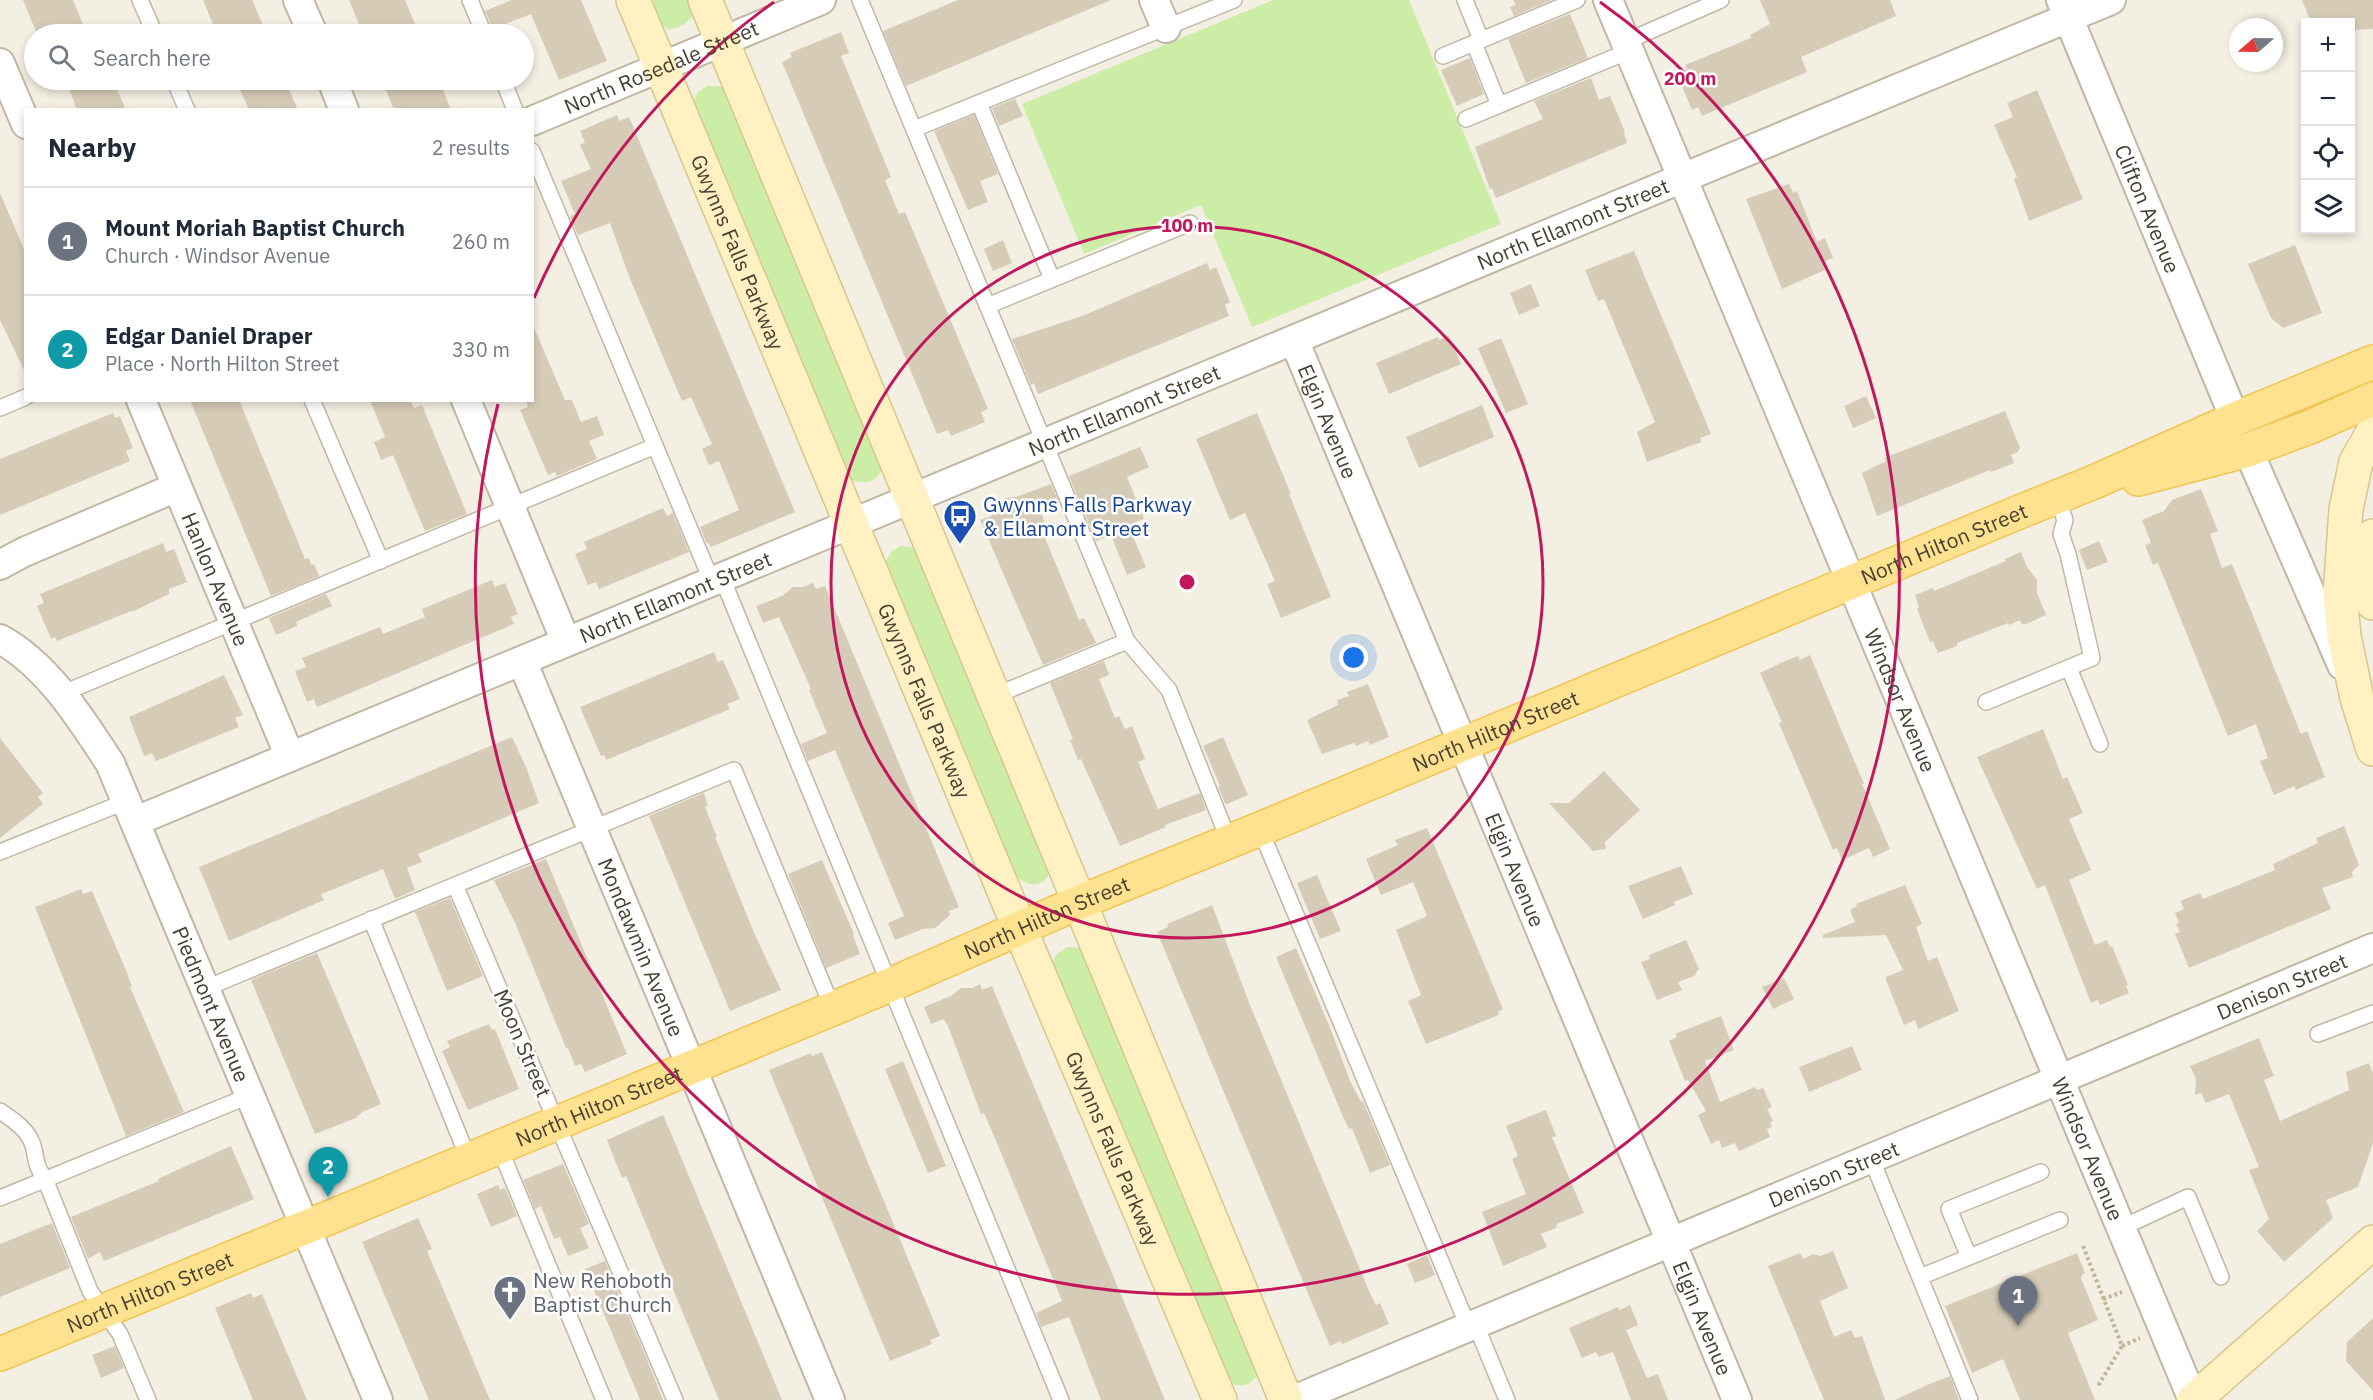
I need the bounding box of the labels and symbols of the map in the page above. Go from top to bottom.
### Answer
street label: North Rosedale Street [560,14,763,120]
north arrow [2229,18,2283,72]
text: 200 m [1664,67,1716,90]
street label: Clifton Avenue [2108,140,2187,277]
street label: Gwynns Falls Parkway [685,150,791,354]
street label: North Ellamont Street [1473,171,1673,276]
text: 100 m [1161,214,1213,237]
street label: North Ellamont Street [1024,358,1224,463]
street label: Elgin Avenue [1292,360,1364,483]
place label: Gwynns Falls Parkway & Ellamont Street [983,490,1192,542]
street label: North Hilton Street [1856,496,2031,591]
bus stop icon: Gwynns Falls Parkway & Ellamont Street [942,498,978,545]
street label: Hanlon Avenue [175,508,256,650]
street label: North Ellamont Street [575,544,776,649]
centre of rings [1177,572,1197,592]
street label: Gwynns Falls Parkway [872,599,978,803]
street label: Windsor Avenue [1858,624,1943,776]
your location [1339,643,1368,672]
street label: North Hilton Street [1408,684,1583,778]
street label: Elgin Avenue [1479,808,1552,931]
street label: Mondawmin Avenue [592,854,691,1041]
street label: North Hilton Street [959,869,1134,965]
street label: Piedmont Avenue [166,922,257,1086]
street label: Denison Street [2212,946,2351,1026]
street label: Moon Street [488,985,558,1101]
street label: Gwynns Falls Parkway [1059,1047,1167,1251]
street label: North Hilton Street [511,1059,686,1153]
street label: Windsor Avenue [2046,1073,2130,1225]
street label: Denison Street [1764,1134,1903,1214]
pin: 2 [308,1148,348,1197]
street label: North Hilton Street [62,1245,237,1339]
street label: Elgin Avenue [1666,1257,1739,1379]
place label: New Rehoboth Baptist Church [533,1266,672,1318]
church icon: New Rehoboth Baptist Church [492,1274,528,1321]
pin: 1 [1998,1276,2038,1326]

